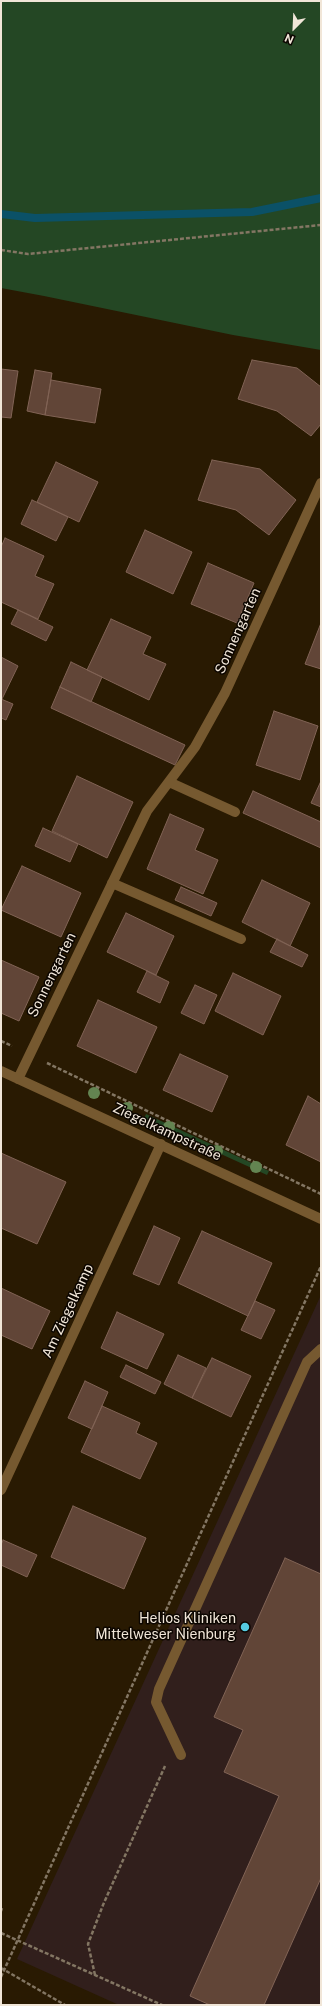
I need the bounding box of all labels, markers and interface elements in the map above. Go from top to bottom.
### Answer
north arrow [274,8,314,48]
text: N [283,32,295,46]
street label: Sonnengarten [212,585,264,677]
street label: Sonnengarten [24,930,80,1020]
street label: Ziegelkampstraße [110,1099,224,1165]
street label: Am Ziegelkamp [39,1261,97,1361]
place label: Helios Kliniken Mittelweser Nienburg [95,1611,236,1644]
marker: Helios Kliniken Mittelweser Nienburg [239,1621,251,1633]

